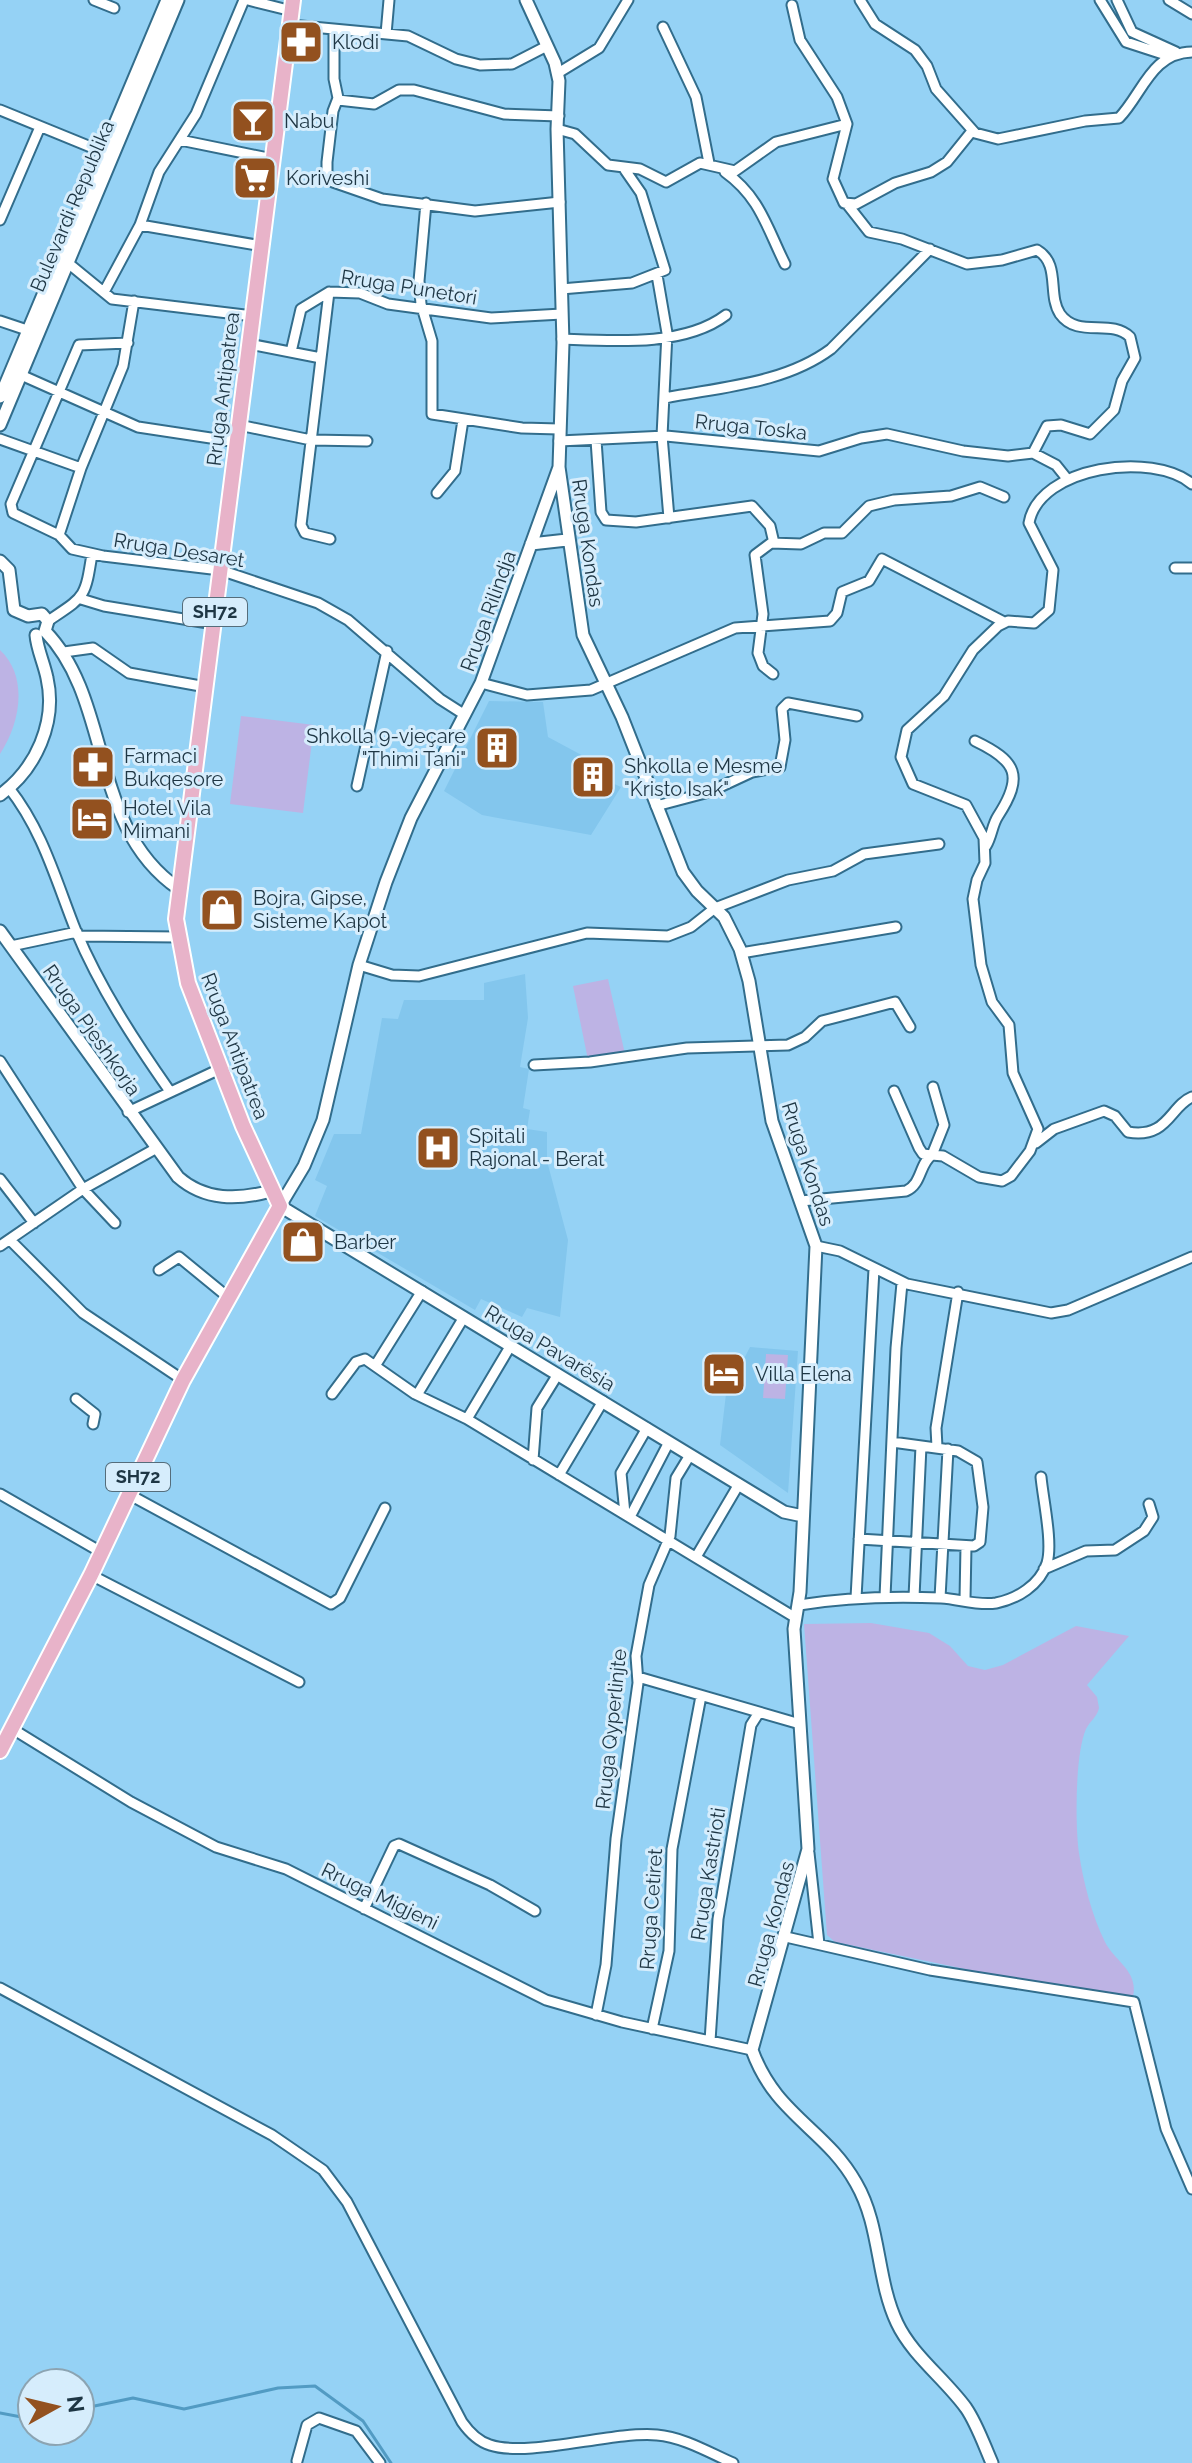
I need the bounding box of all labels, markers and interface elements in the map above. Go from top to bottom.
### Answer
pharmacy icon: Klodi [277,18,325,66]
place label: Klodi [332,30,379,54]
bar icon: Nabu [229,97,277,145]
place label: Nabu [284,109,334,133]
street label: Bulevardi Republika [25,116,119,296]
supermarket icon: Koriveshi [231,154,279,202]
place label: Koriveshi [286,166,369,190]
street label: Rruga Punetori [339,264,479,310]
street label: Rruga Antipatrea [202,311,244,467]
street label: Rruga Toska [694,409,808,445]
street label: Rruga Kondas [567,477,609,609]
street label: Rruga Desaret [112,528,246,572]
street label: Rruga Rilindja [455,547,521,675]
road number: SH72 [183,598,247,626]
place label: Shkolla 9-vjeçare "Thimi Tani" [306,724,466,771]
building icon: Shkolla 9-vjeçare "Thimi Tani" [473,724,521,772]
pharmacy icon: Farmaci Bukqesore [69,743,117,791]
place label: Farmaci Bukqesore [124,744,224,791]
building icon: Shkolla e Mesme "Kristo Isak" [569,753,617,801]
place label: Shkolla e Mesme "Kristo Isak" [624,754,783,801]
hotel icon: Hotel Vila Mimani [68,795,116,843]
place label: Hotel Vila Mimani [123,796,211,843]
shop icon: Bojra, Gipse, Sisteme Kapot [198,886,246,934]
place label: Bojra, Gipse, Sisteme Kapot [253,886,387,933]
street label: Rruga Pjeshkorja [38,960,146,1100]
street label: Rruga Antipatrea [196,969,274,1123]
street label: Rruga Kondas [777,1099,839,1229]
hospital icon: Spitali Rajonal - Berat [414,1124,462,1172]
place label: Spitali Rajonal - Berat [469,1124,605,1171]
shop icon: Barber [279,1218,327,1266]
place label: Barber [334,1230,396,1254]
street label: Rruga Pavarësia [480,1300,620,1396]
hotel icon: Villa Elena [700,1350,748,1398]
place label: Villa Elena [755,1362,852,1386]
road number: SH72 [106,1463,170,1491]
street label: Rruga Qyperlinjte [591,1647,631,1810]
street label: Rruga Kastrioti [686,1806,730,1942]
street label: Rruga Cetiret [635,1847,667,1971]
street label: Rruga Migjeni [318,1857,442,1935]
street label: Rruga Kondas [743,1859,799,1989]
north arrow [16,2367,96,2447]
text: N [62,2394,90,2414]

